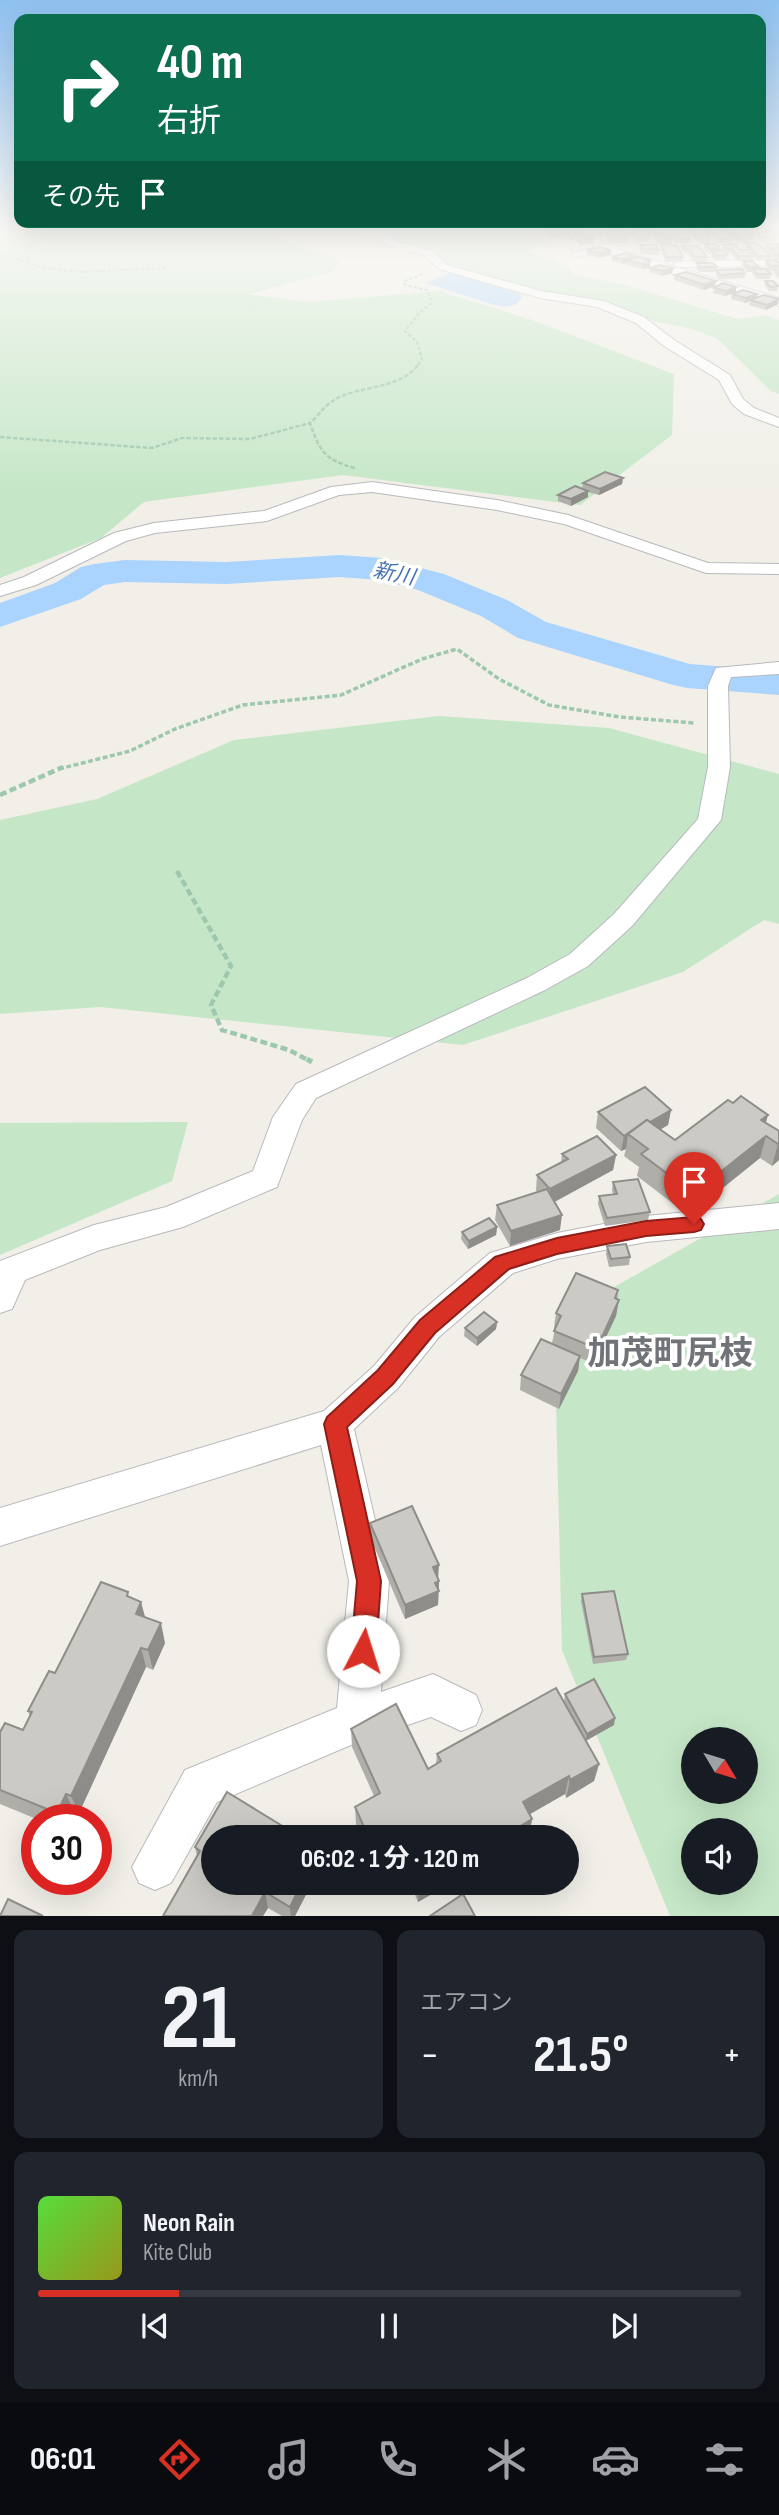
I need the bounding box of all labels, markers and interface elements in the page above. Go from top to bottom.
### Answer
text: 40 m [157,34,243,93]
icon: right [42,42,133,133]
text: 右折 [157,102,221,141]
icon: arrive [134,175,172,213]
text: その先 [42,182,120,213]
water label: 新川 [371,558,419,591]
pin [664,1152,724,1224]
icon: arrive [675,1163,713,1201]
district label: 加茂町尻枝 [588,1334,753,1374]
position arrow [326,1614,400,1688]
north arrow [681,1727,758,1804]
map controls [681,1727,758,1895]
speed limit sign: 30 [21,1804,112,1895]
button: sound [681,1818,758,1895]
text: 06:02 · 1 分 · 120 m [301,1844,479,1875]
text: 21 [160,1965,236,2074]
text: エアコン [421,1989,513,2017]
text: 21.5° [533,2024,628,2087]
text: − [421,2033,439,2078]
text: + [722,2033,741,2078]
text: km/h [178,2065,218,2093]
text: Neon Rain [143,2208,235,2239]
text: Kite Club [143,2239,212,2267]
icon: previous [136,2307,174,2345]
icon: pause [370,2307,408,2345]
icon: next [605,2307,643,2345]
icon: directions [155,2435,204,2484]
icon: music [264,2435,313,2484]
icon: phone [373,2435,422,2484]
icon: climate [482,2435,531,2484]
icon: car [591,2435,640,2484]
icon: filters [700,2435,749,2484]
text: 06:01 [30,2440,95,2479]

